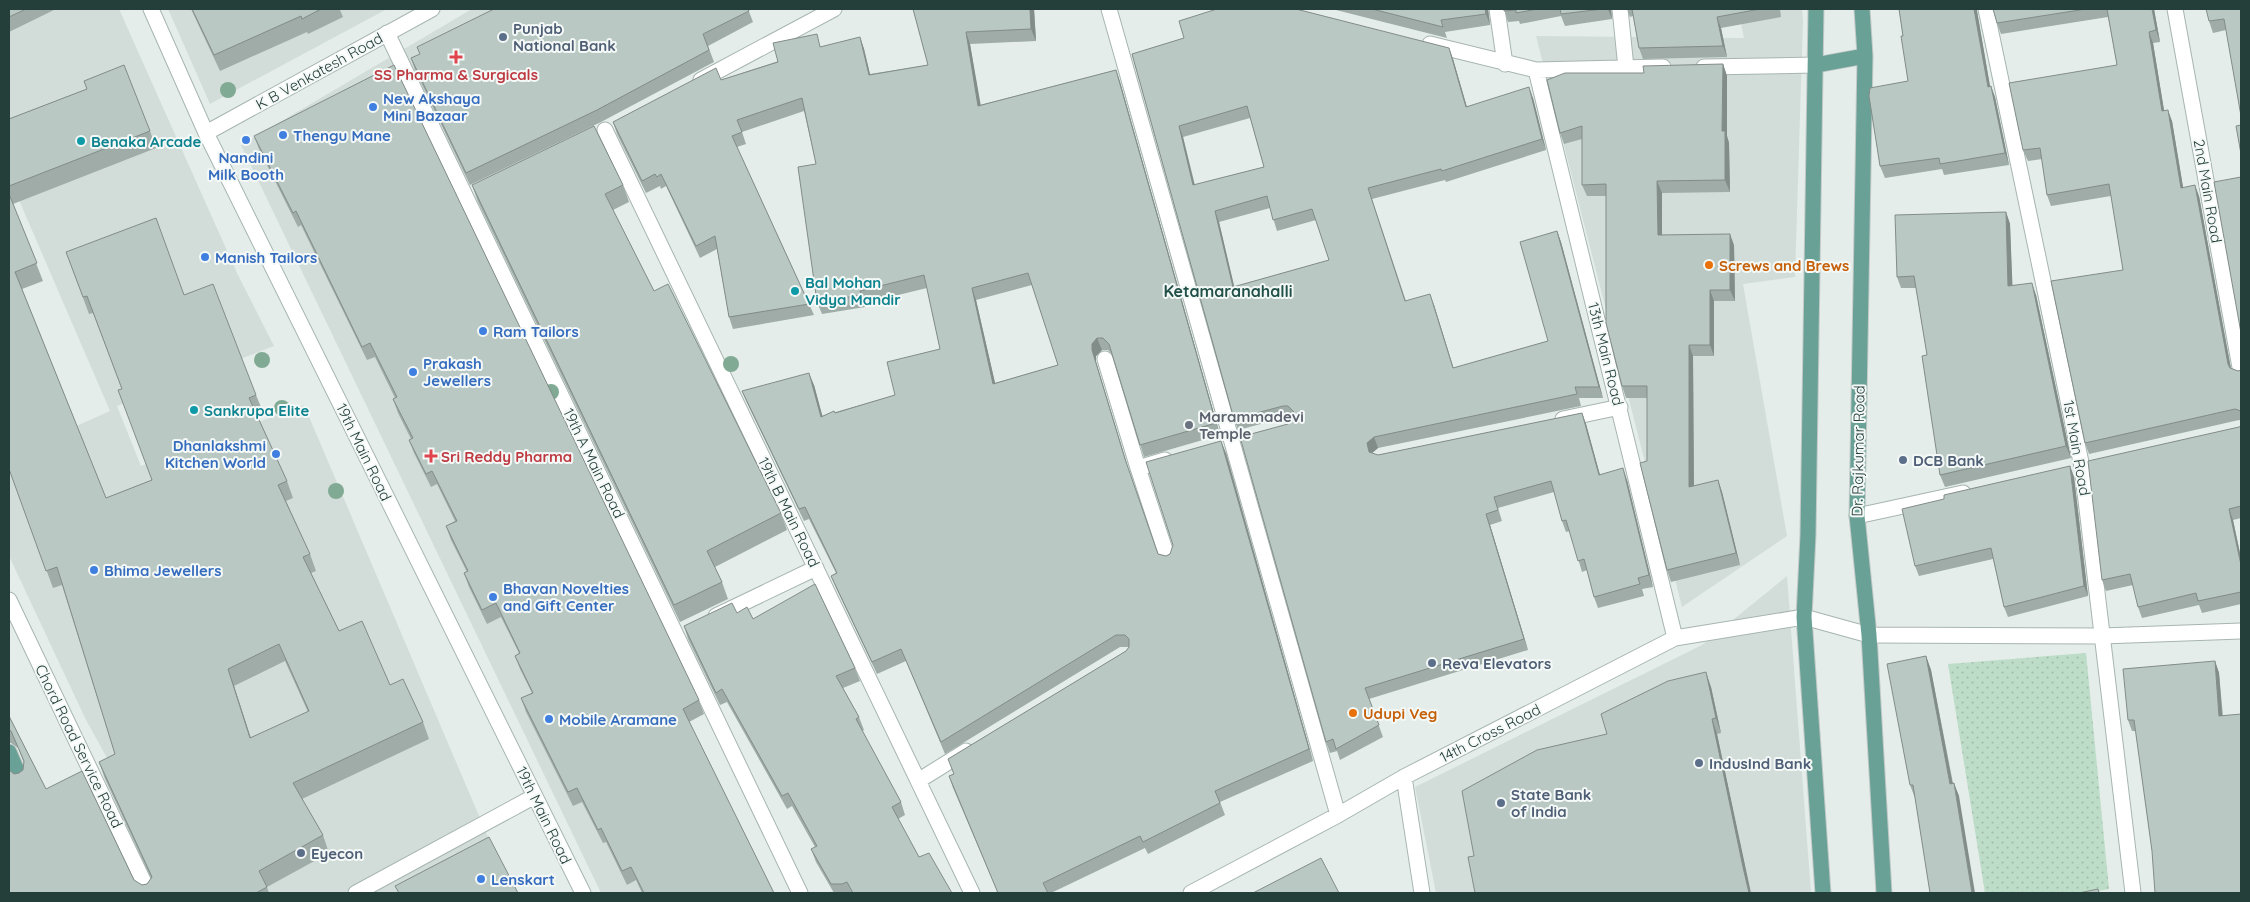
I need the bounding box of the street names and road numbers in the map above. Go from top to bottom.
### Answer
street label: K B Venkatesh Road [252,28,386,114]
street label: 2nd Main Road [2190,138,2226,244]
street label: 13th Main Road [1584,300,1628,408]
street label: Dr. Rajkumar Road [1847,385,1869,517]
street label: 1st Main Road [2059,399,2095,497]
street label: 19th Main Road [332,400,396,504]
street label: 19th A Main Road [559,405,629,521]
street label: 19th B Main Road [754,454,824,570]
street label: Chord Road Service Road [31,661,127,831]
street label: 14th Cross Road [1436,699,1544,767]
street label: 19th Main Road [512,763,576,867]

